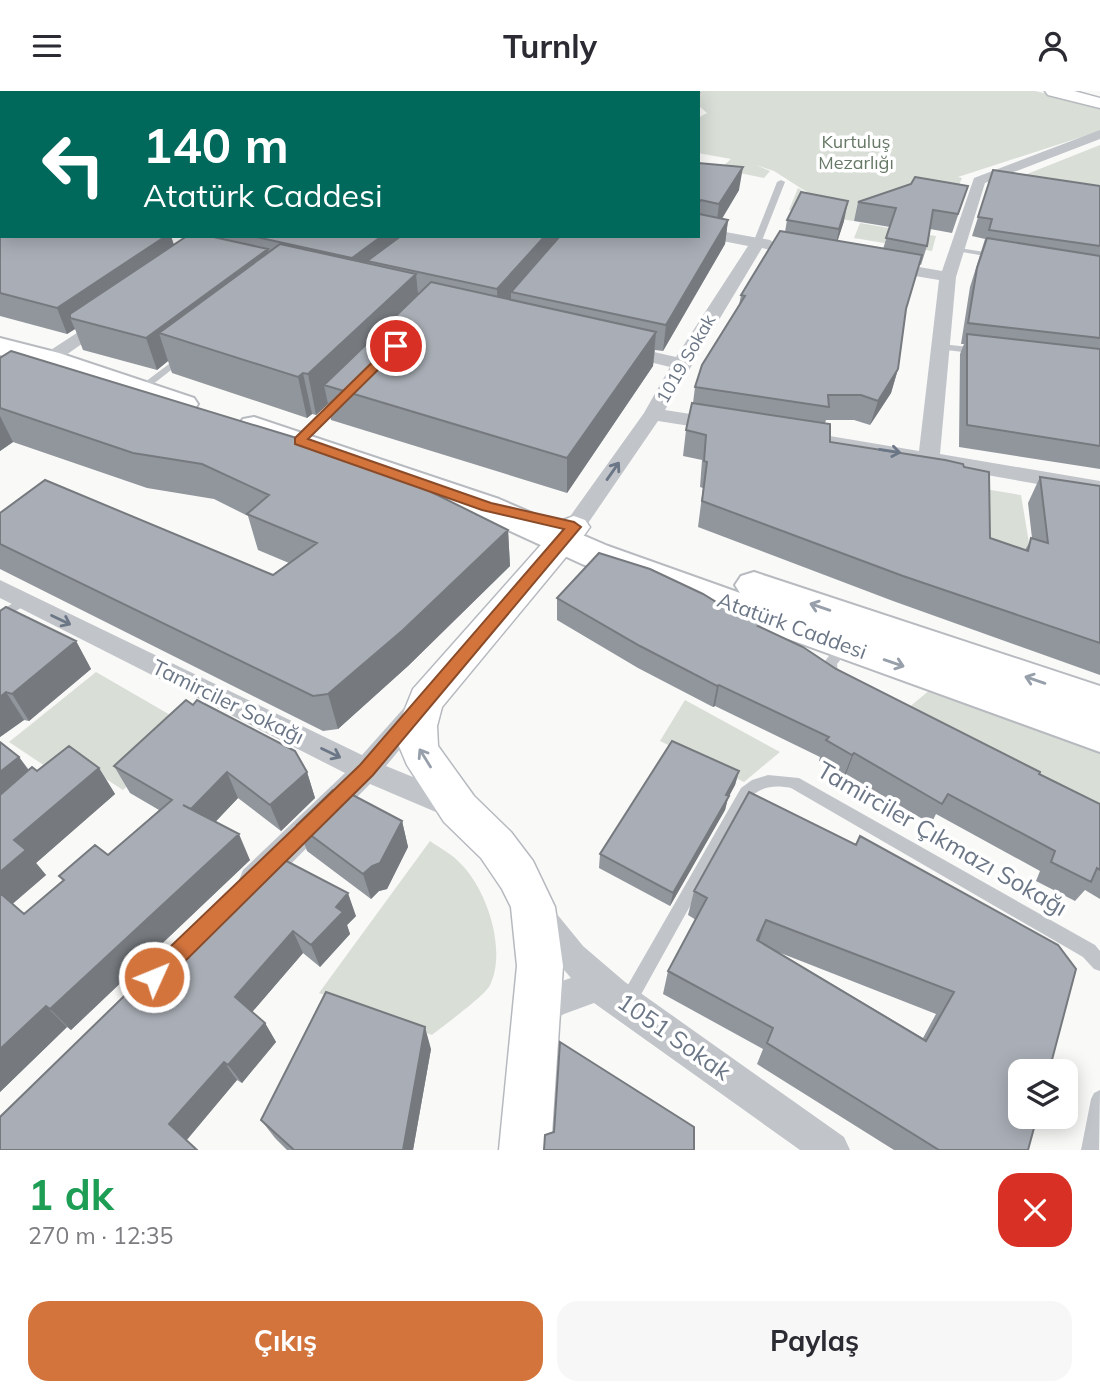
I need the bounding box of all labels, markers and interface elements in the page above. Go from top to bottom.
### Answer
text: Turnly [503,26,597,66]
icon: menu [28,27,66,65]
icon: person [1034,27,1072,65]
text: 140 m [143,114,289,175]
icon: left [28,119,119,210]
park label: Kurtuluş Mezarlığı [818,130,894,174]
text: Atatürk Caddesi [143,175,383,215]
street label: 1019 Sokak [651,310,721,407]
pin [366,316,426,376]
icon: arrive [377,327,415,365]
one-way arrow [878,445,901,458]
one-way arrow [606,462,620,481]
street label: Atatürk Caddesi [714,586,871,664]
one-way arrow [809,600,831,613]
one-way arrow [50,613,71,627]
street label: Tamirciler Sokağı [148,653,309,749]
one-way arrow [882,658,904,670]
one-way arrow [1025,673,1047,685]
one-way arrow [320,746,341,760]
one-way arrow [418,748,432,768]
street label: Tamirciler Çıkmazı Sokağı [812,754,1073,922]
position arrow [117,940,191,1014]
street label: 1051 Sokak [612,986,738,1087]
map controls [1008,1059,1078,1129]
button: layers [1008,1059,1078,1129]
text: 1 dk [28,1168,114,1221]
button: close [998,1173,1072,1247]
text: 270 m · 12:35 [28,1221,173,1250]
button: Çıkış [28,1301,543,1381]
button: Paylaş [557,1301,1072,1381]

